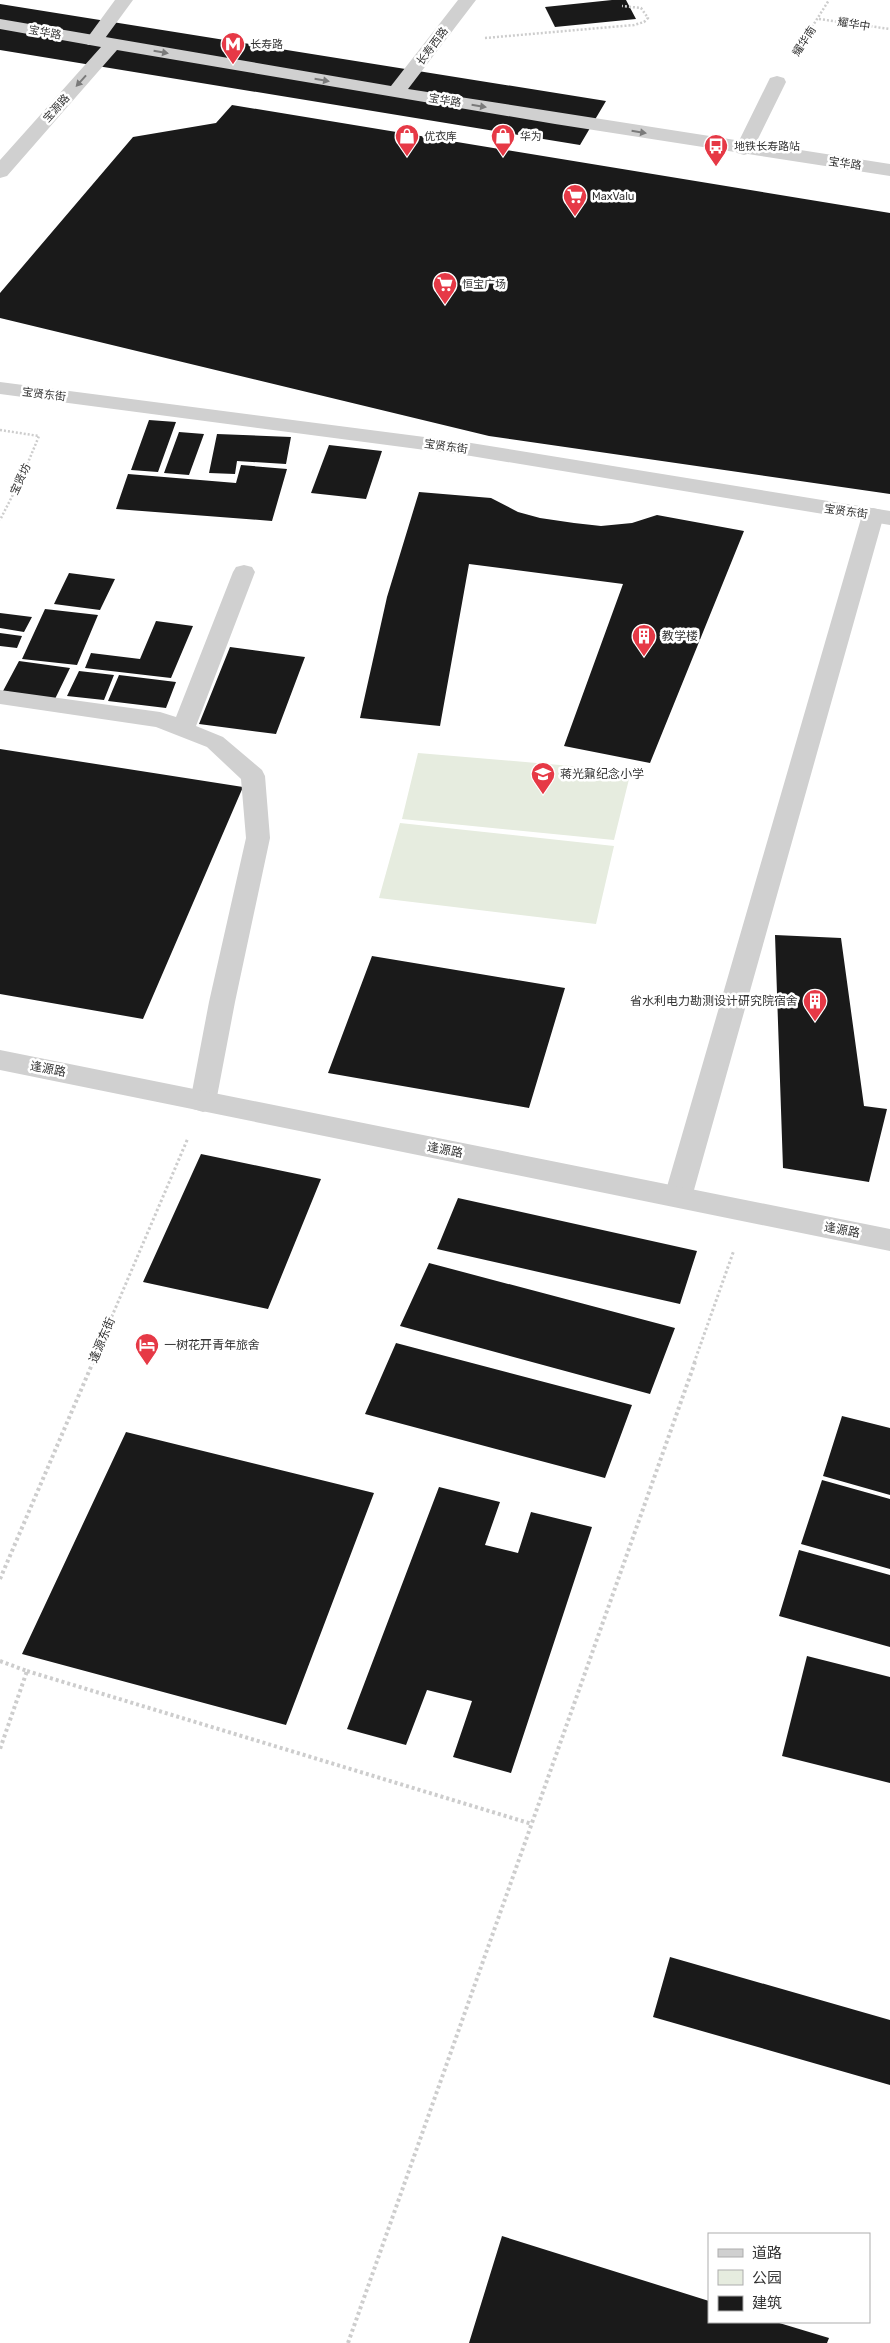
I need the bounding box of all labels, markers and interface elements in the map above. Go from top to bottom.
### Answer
street label: 耀华中 [837,15,871,33]
street label: 宝华路 [28,23,62,42]
street label: 耀华南 [790,24,819,59]
street label: 长寿西路 [414,25,451,68]
metro station icon: 长寿路 [220,31,246,65]
place label: 长寿路 [250,38,283,51]
one-way arrow [154,49,170,57]
one-way arrow [75,74,87,86]
one-way arrow [314,76,330,84]
street label: 宝华路 [428,91,462,109]
street label: 宝源路 [41,92,72,125]
one-way arrow [471,102,487,110]
shop icon: 优衣库 [394,123,420,157]
shop icon: 华为 [490,123,516,157]
one-way arrow [632,128,648,136]
place label: 优衣库 [424,130,457,143]
place label: 华为 [520,130,542,143]
bus stop icon: 地铁长寿路站 [703,133,729,167]
place label: 地铁长寿路站 [734,140,800,153]
street label: 宝华路 [828,155,862,172]
supermarket icon: MaxValu [562,183,588,217]
place label: MaxValu [592,190,634,203]
supermarket icon: 恒宝广场 [432,271,458,305]
place label: 恒宝广场 [462,278,506,291]
street label: 宝贤东街 [21,385,67,404]
street label: 宝贤东街 [423,437,469,456]
street label: 宝贤坊 [8,462,33,497]
street label: 宝贤东街 [823,502,869,521]
building icon: 教学楼 [631,623,657,657]
place label: 教学楼 [662,629,698,643]
school or university icon: 蒋光鼐纪念小学 [530,761,556,795]
place label: 蒋光鼐纪念小学 [560,767,644,781]
building icon: 省水利电力勘测设计研究院宿舍 [802,988,828,1022]
place label: 省水利电力勘测设计研究院宿舍 [630,994,798,1008]
street label: 逢源路 [29,1059,67,1079]
street label: 逢源路 [426,1140,464,1160]
street label: 逢源路 [823,1220,861,1240]
street label: 逢源东街 [86,1315,118,1365]
hotel icon: 一树花开青年旅舍 [134,1332,160,1366]
place label: 一树花开青年旅舍 [164,1338,260,1352]
legend [708,2233,870,2323]
text: 道路 [752,2244,782,2262]
text: 公园 [752,2269,782,2287]
text: 建筑 [752,2294,782,2312]

